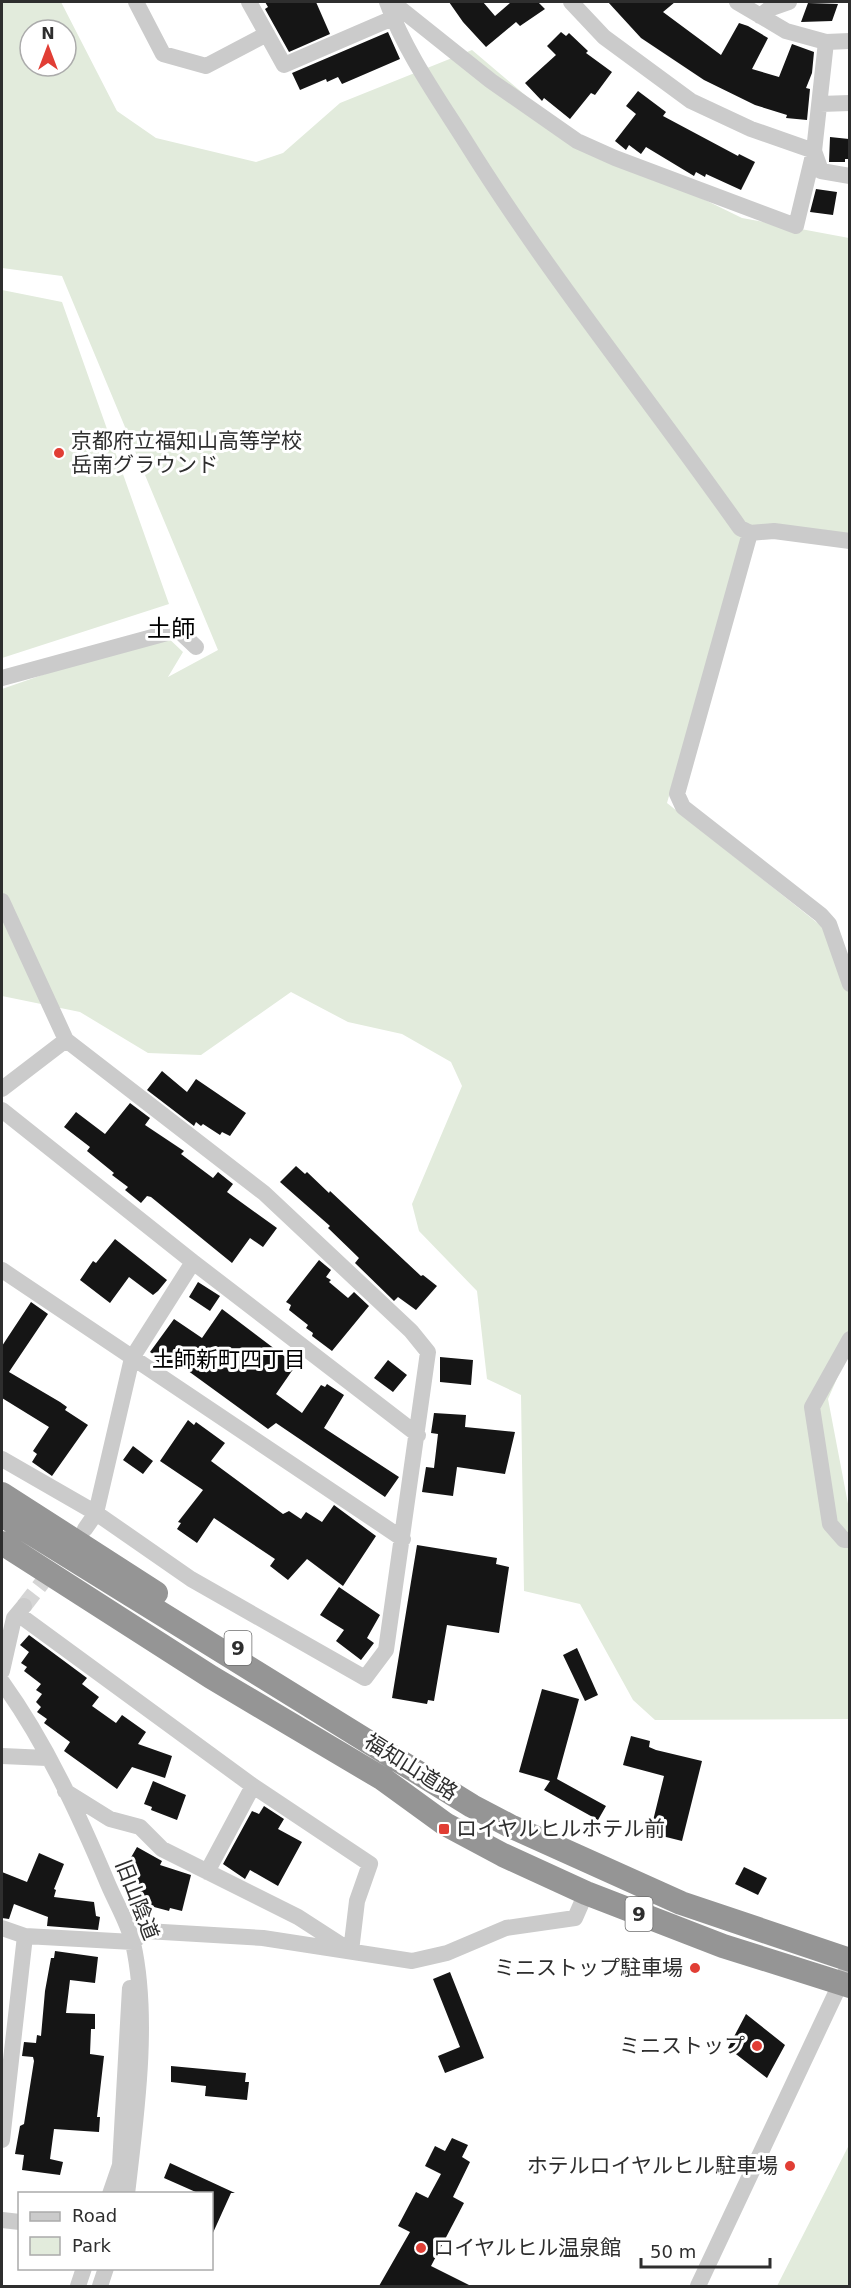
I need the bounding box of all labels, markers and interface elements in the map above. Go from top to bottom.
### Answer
north arrow [18,18,78,78]
text: N [41,24,55,43]
place label: 京都府立福知山高等学校 岳南グラウンド [71,429,302,477]
marker: 京都府立福知山高等学校 岳南グラウンド [52,446,66,460]
district label: 土師 [147,615,195,643]
district label: 土師新町四丁目 [152,1347,306,1372]
road number: 9 [224,1631,252,1665]
street label: 福知山道路 [360,1729,462,1805]
place label: ロイヤルヒルホテル前 [456,1817,665,1841]
marker: ロイヤルヒルホテル前 [437,1822,451,1836]
street label: 旧山陰道 [111,1856,163,1944]
road number: 9 [626,1897,652,1931]
place label: ミニストップ駐車場 [494,1956,683,1980]
marker: ミニストップ駐車場 [688,1961,702,1975]
place label: ミニストップ [619,2034,745,2058]
marker: ミニストップ [750,2039,764,2053]
place label: ホテルロイヤルヒル駐車場 [527,2154,778,2178]
marker: ホテルロイヤルヒル駐車場 [783,2159,797,2173]
legend [18,2192,213,2270]
text: Road [72,2205,117,2226]
scale bar [641,2231,770,2269]
text: Park [72,2235,111,2256]
place label: ロイヤルヒル温泉館 [433,2236,621,2260]
marker: ロイヤルヒル温泉館 [414,2241,428,2255]
text: 50 m [650,2241,696,2262]

